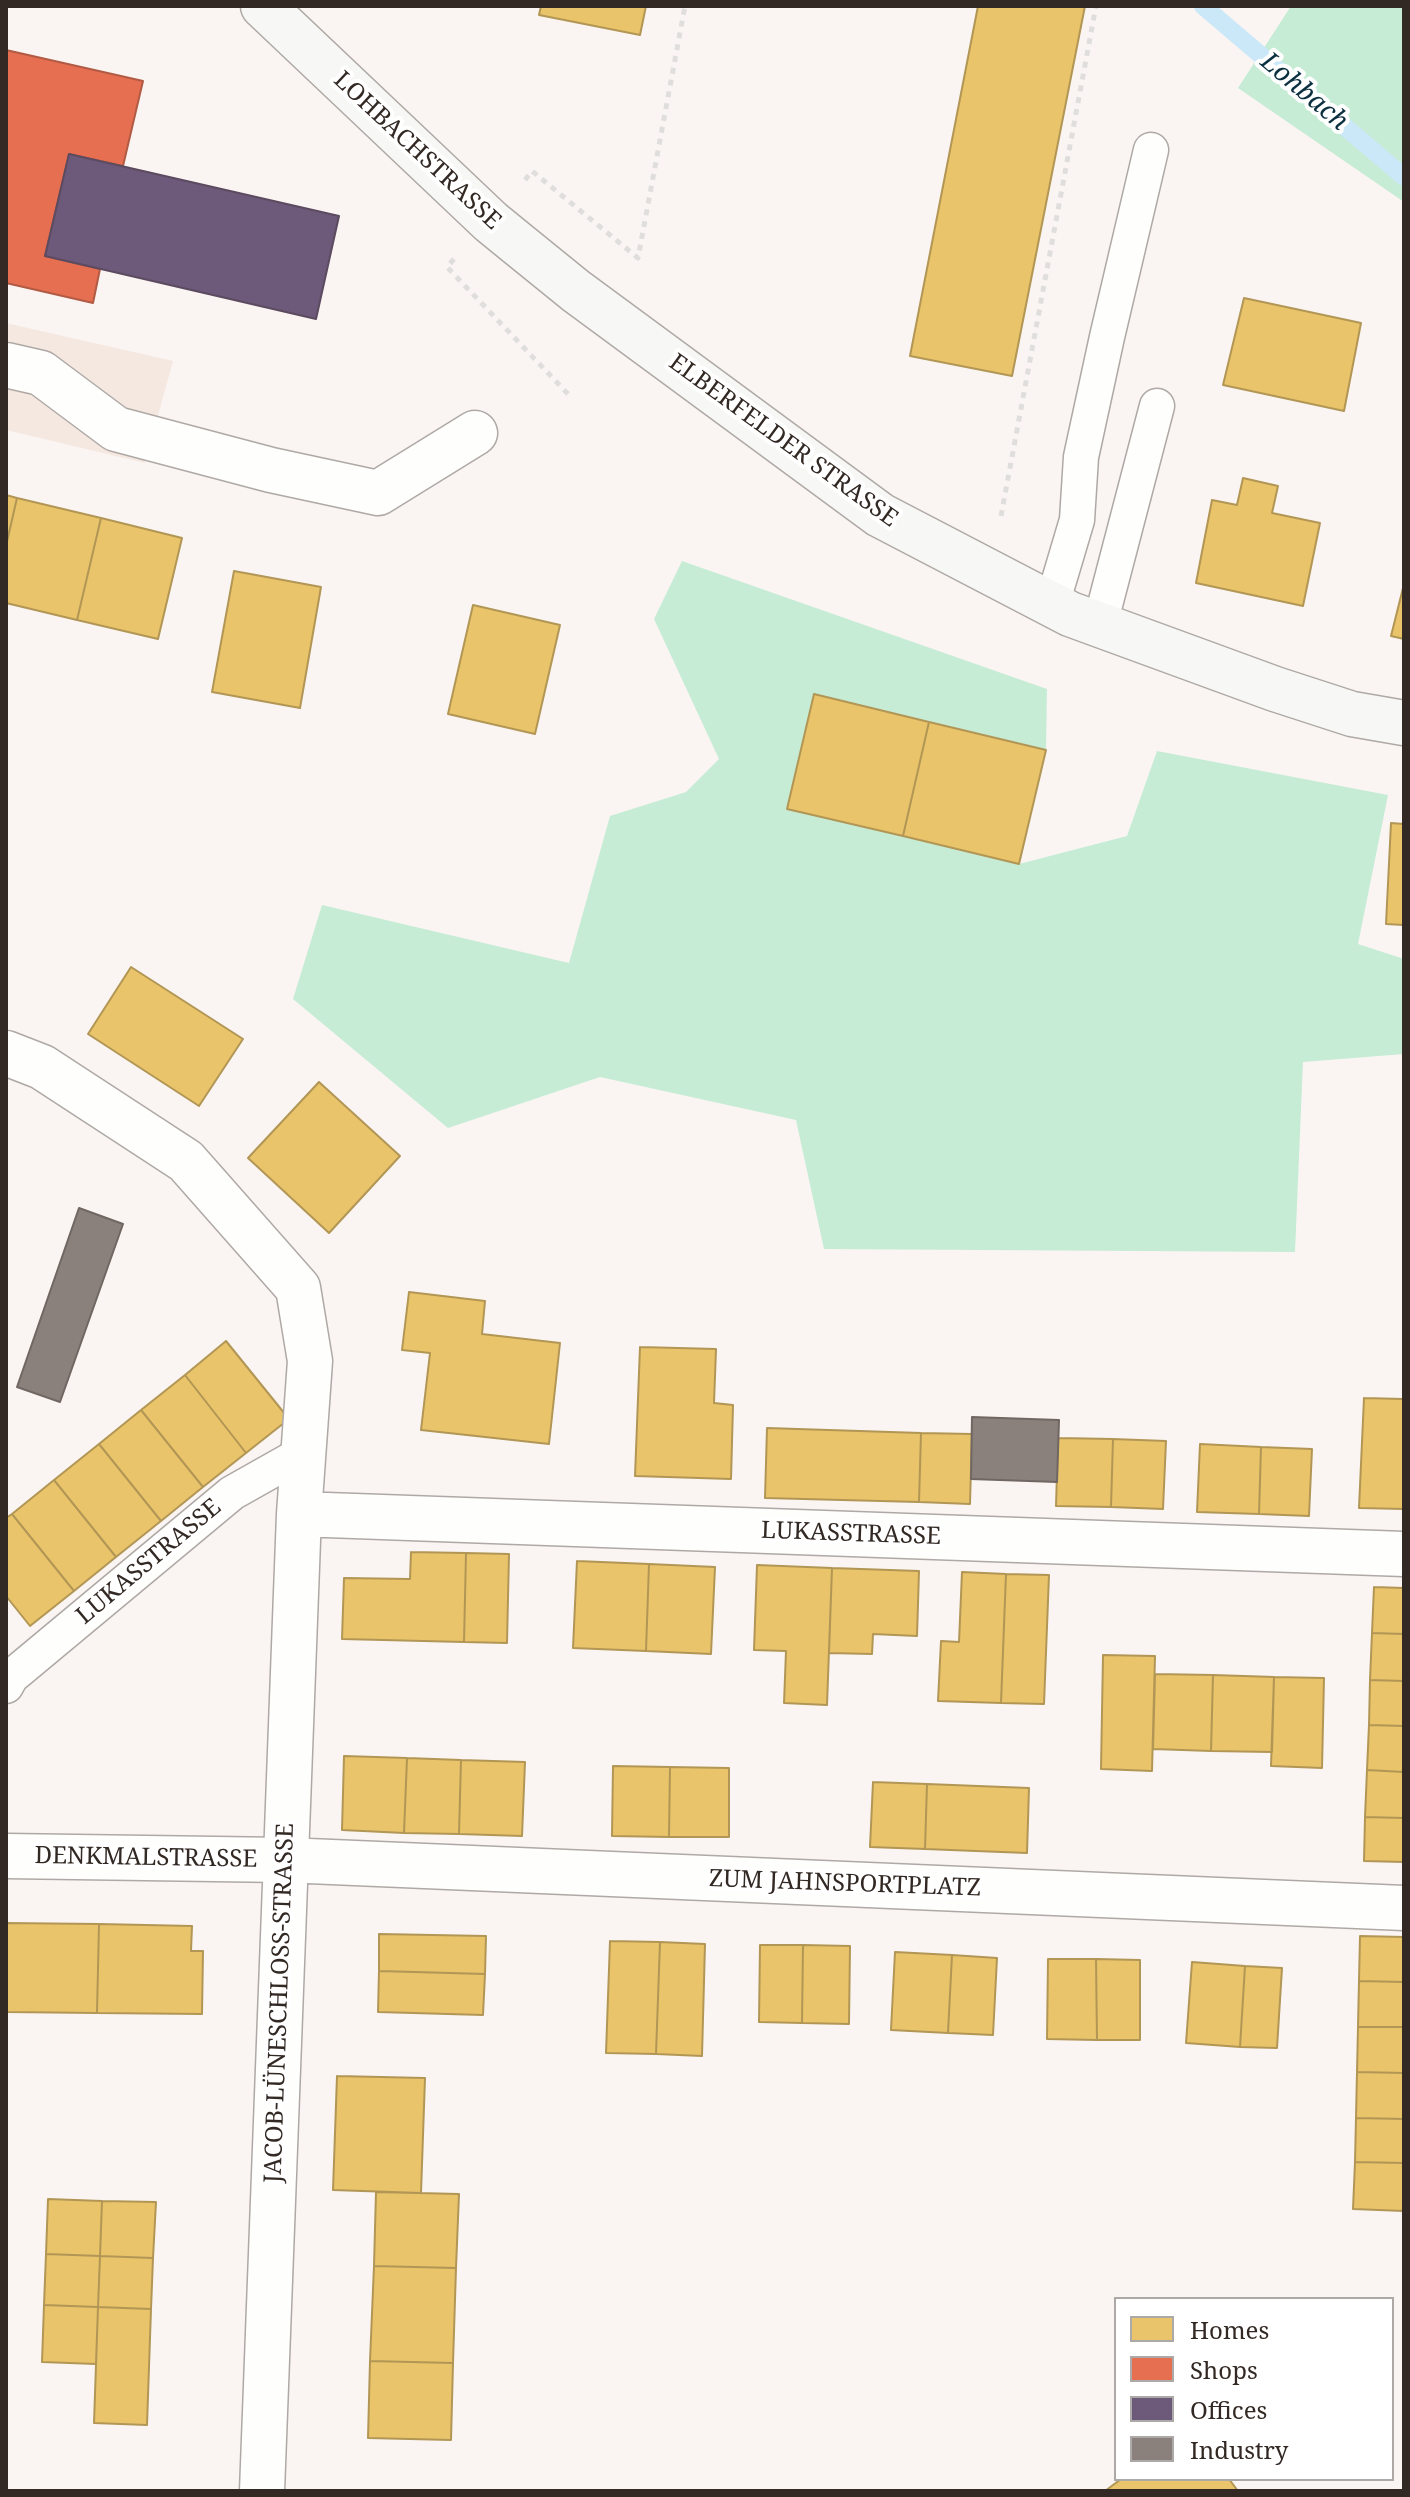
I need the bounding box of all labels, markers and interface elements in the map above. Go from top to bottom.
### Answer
water label: Lohbach [1254,46,1354,138]
street label: LOHBACHSTRASSE [327,66,507,236]
street label: ELBERFELDER STRASSE [663,348,903,534]
street label: LUKASSTRASSE [71,1493,227,1631]
street label: LUKASSTRASSE [761,1516,941,1552]
street label: JACOB-LÜNESCHLOSS-STRASSE [259,1822,301,2184]
street label: DENKMALSTRASSE [34,1842,258,1874]
street label: ZUM JAHNSPORTPLATZ [708,1865,982,1903]
legend [1114,2297,1394,2481]
text: Homes [1190,2313,1269,2346]
text: Shops [1190,2353,1258,2386]
text: Offices [1190,2393,1267,2426]
text: Industry [1190,2433,1288,2466]

